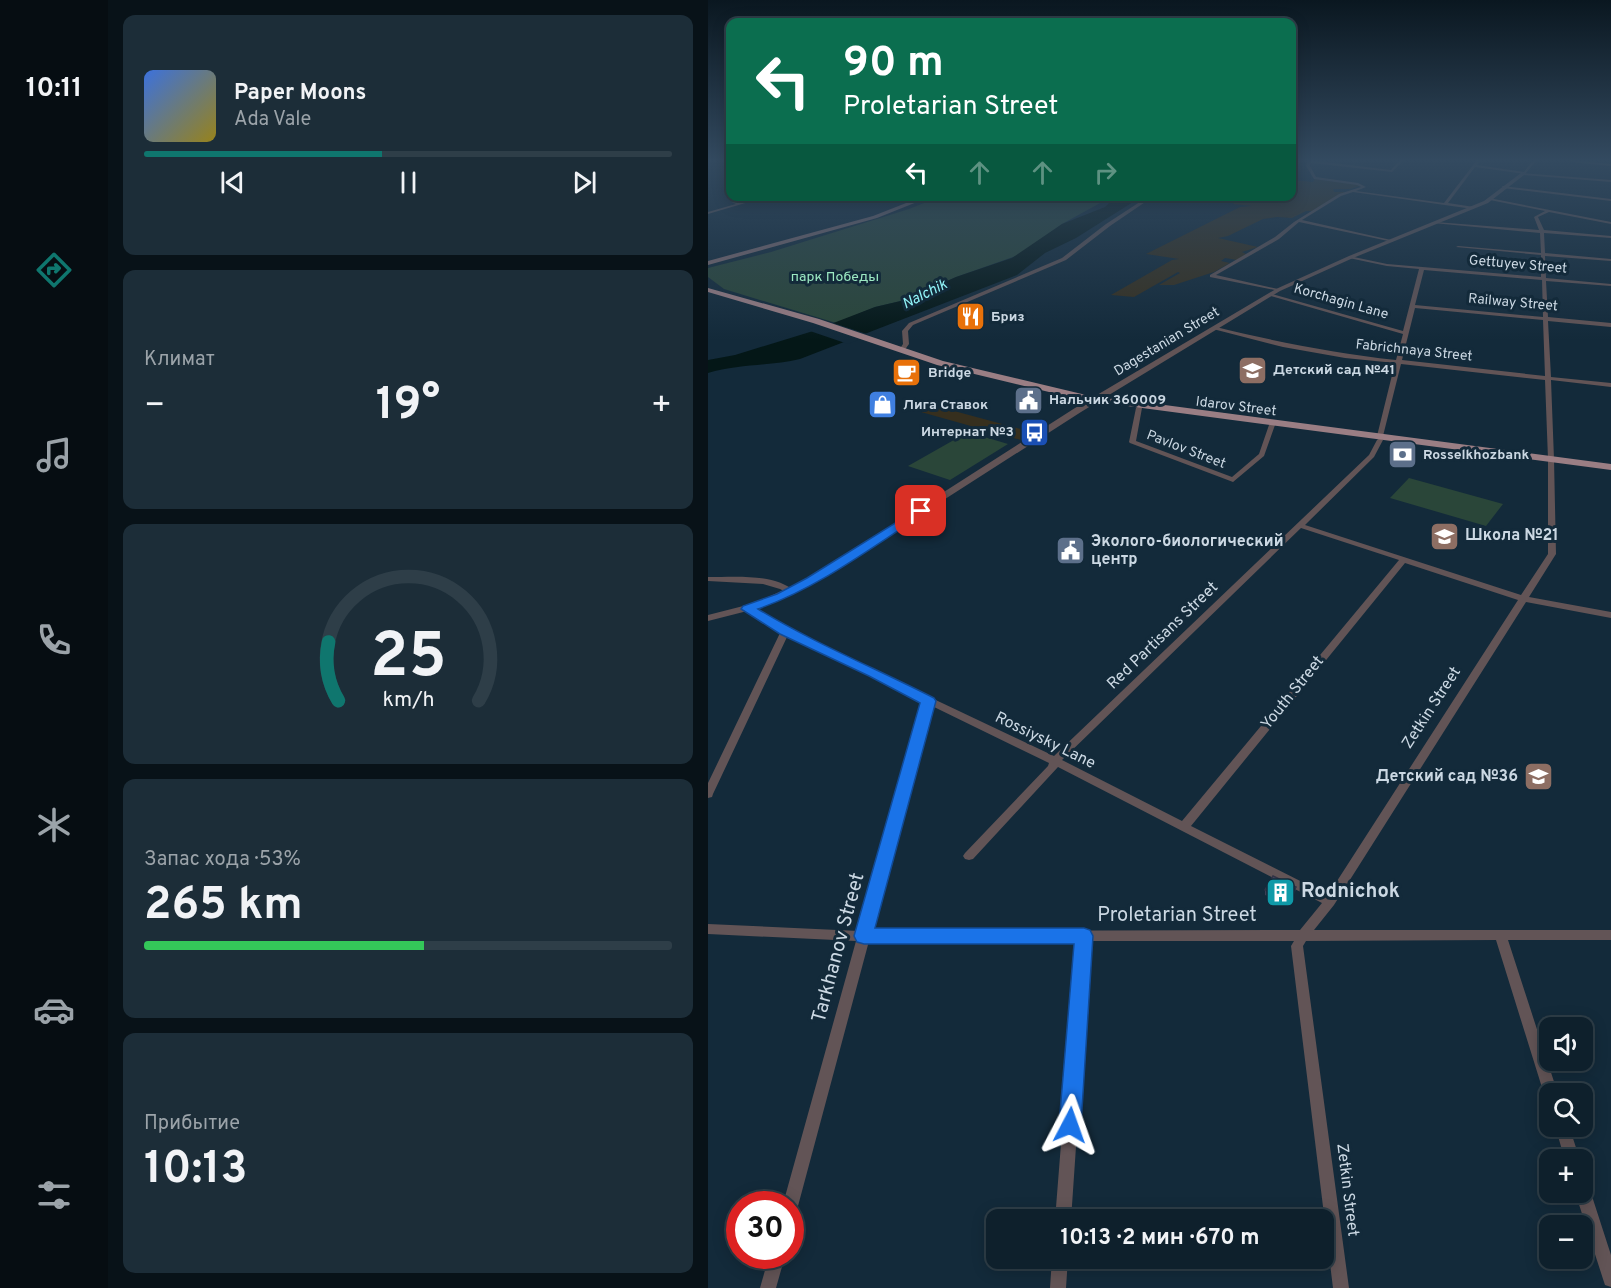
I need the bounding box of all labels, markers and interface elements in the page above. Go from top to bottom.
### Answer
text: 90 m [843,38,944,91]
icon: left [744,42,822,120]
text: 10:11 [26,72,82,106]
text: Paper Moons [234,80,366,107]
text: Proletarian Street [843,90,1058,124]
text: Ada Vale [234,107,311,133]
icon: left [900,156,933,189]
icon: ahead [963,156,996,189]
icon: ahead [1026,156,1059,189]
icon: right [1089,156,1122,189]
icon: previous [216,166,249,199]
icon: pause [392,166,425,199]
icon: next [568,166,601,199]
icon: directions [33,249,75,291]
street label: Gettuyev Street [1468,252,1568,278]
park label: парк Победы [791,269,879,286]
water label: Nalchik [899,275,951,314]
street label: Korchagin Lane [1292,280,1390,324]
street label: Railway Street [1467,291,1559,315]
restaurant icon: Бриз [954,301,986,333]
street label: Dagestanian Street [1111,304,1223,380]
place label: Бриз [991,309,1025,326]
street label: Fabrichnaya Street [1355,336,1473,366]
text: Климат [144,347,215,373]
school or university icon: Детский сад №41 [1236,354,1268,386]
cafe icon: Bridge [891,357,923,389]
place label: Детский сад №41 [1273,362,1395,379]
place label: Bridge [928,365,971,382]
text: 19° [376,378,440,435]
public building icon: Нальчик 360009 [1012,384,1044,416]
text: − [144,386,165,428]
text: + [651,386,672,428]
shop icon: Лига Ставок [866,389,898,421]
place label: Нальчик 360009 [1049,392,1166,409]
street label: Idarov Street [1195,394,1277,420]
place label: Лига Ставок [903,397,988,414]
bus stop icon: Интернат №3 [1019,416,1051,448]
place label: Интернат №3 [921,424,1014,441]
street label: Pavlov Street [1144,427,1228,473]
icon: music [33,434,75,476]
bank icon: Rosselkhozbank [1386,439,1418,471]
place label: Rosselkhozbank [1423,447,1529,464]
pin [895,485,946,536]
icon: arrive [904,494,937,527]
school or university icon: Школа №21 [1428,520,1460,552]
place label: Школа №21 [1465,526,1559,546]
place label: Эколого-биологический центр [1091,532,1284,570]
public building icon: Эколого-биологический центр [1054,535,1086,567]
street label: Red Partisans Street [1103,578,1223,694]
icon: phone [33,619,75,661]
text: 25 [370,620,446,699]
street label: Youth Street [1257,652,1329,734]
street label: Zetkin Street [1398,663,1466,753]
text: km/h [382,687,434,714]
street label: Rossiysky Lane [991,708,1099,774]
school or university icon: Детский сад №36 [1523,761,1555,793]
place label: Детский сад №36 [1376,767,1518,787]
icon: climate [33,804,75,846]
text: Запас хода · 53% [144,847,301,873]
street label: Tarkhanov Street [806,870,872,1026]
building icon: Rodnichok [1264,876,1296,908]
text: 265 km [144,878,303,935]
place label: Rodnichok [1301,879,1400,905]
street label: Proletarian Street [1097,903,1257,929]
icon: car [33,989,75,1031]
map controls [1539,1017,1593,1269]
button: sound [1539,1017,1593,1071]
button: search [1539,1083,1593,1137]
position arrow [1038,1093,1102,1157]
text: Прибытие [144,1111,240,1137]
text: 10:13 [144,1142,248,1199]
street label: Zetkin Street [1331,1142,1363,1238]
button: + [1539,1149,1593,1203]
icon: filters [33,1174,75,1216]
speed limit sign: 30 [726,1191,804,1269]
button: − [1539,1215,1593,1269]
text: 10:13 · 2 мин · 670 m [1060,1225,1260,1252]

